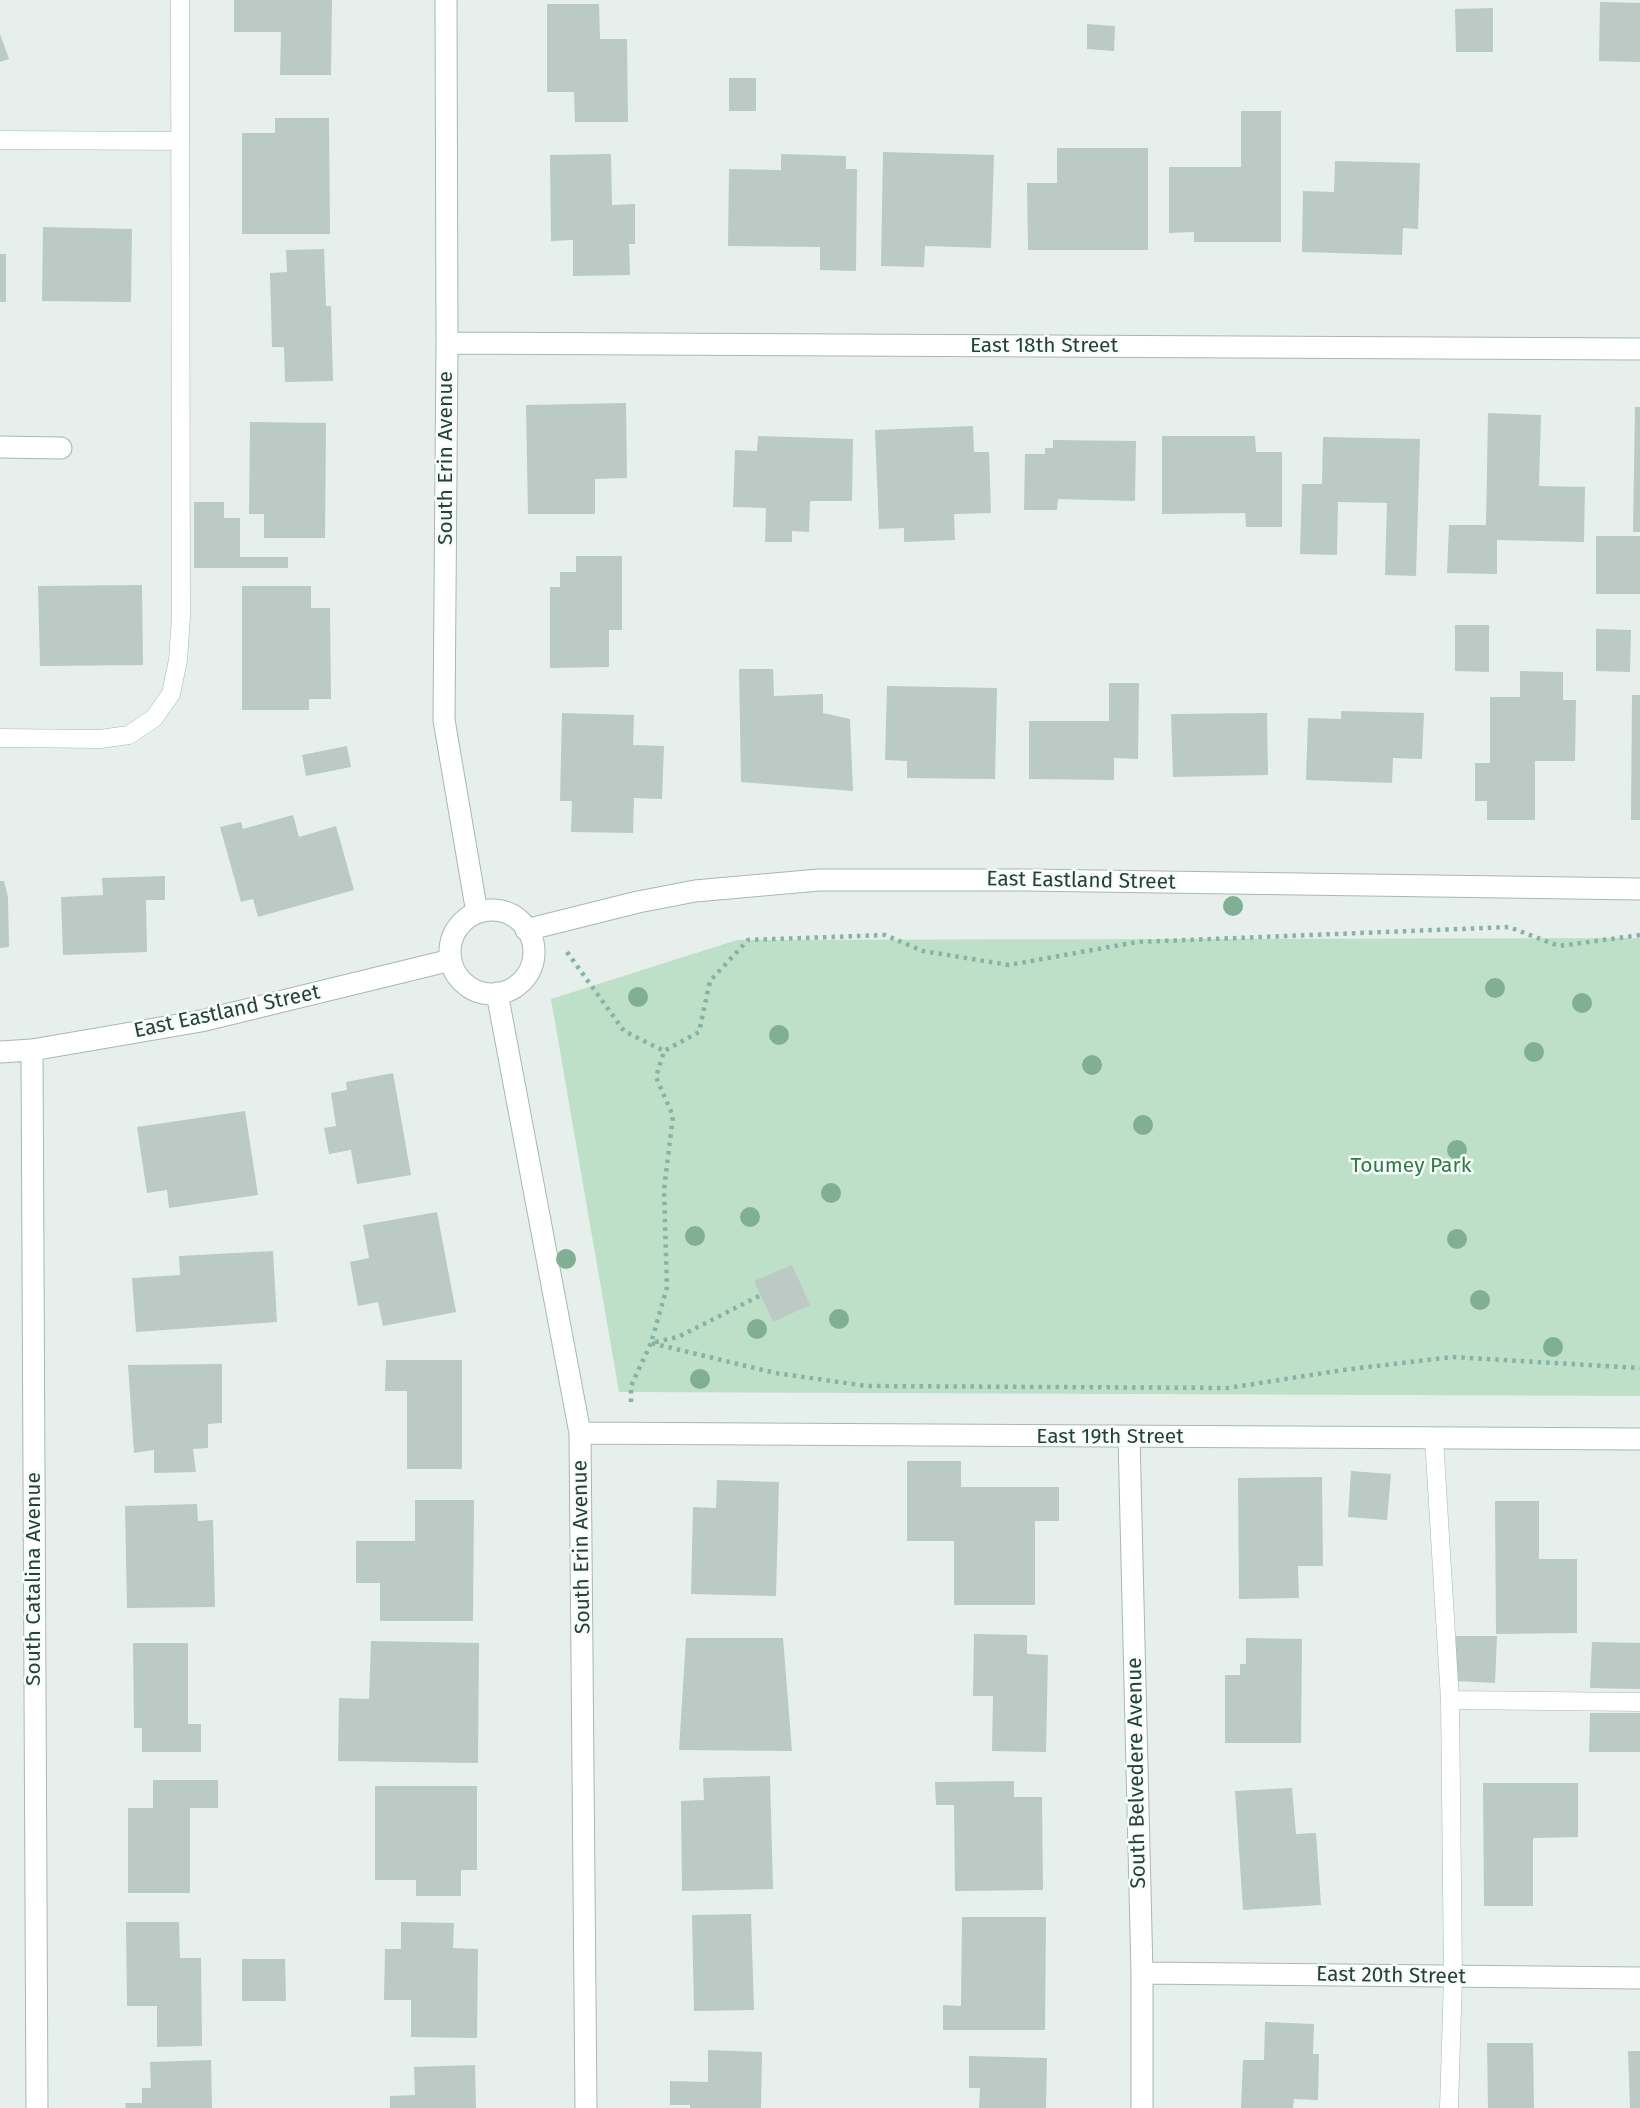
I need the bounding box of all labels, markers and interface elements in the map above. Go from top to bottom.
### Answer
street label: East 18th Street [970,333,1118,359]
street label: South Erin Avenue [433,371,459,545]
street label: East Eastland Street [986,867,1176,895]
street label: East Eastland Street [132,980,322,1044]
park label: Toumey Park [1351,1153,1471,1179]
street label: East 19th Street [1036,1424,1184,1450]
street label: South Erin Avenue [568,1460,596,1634]
street label: South Catalina Avenue [21,1472,47,1686]
street label: South Belvedere Avenue [1122,1657,1152,1889]
street label: East 20th Street [1316,1962,1466,1990]

